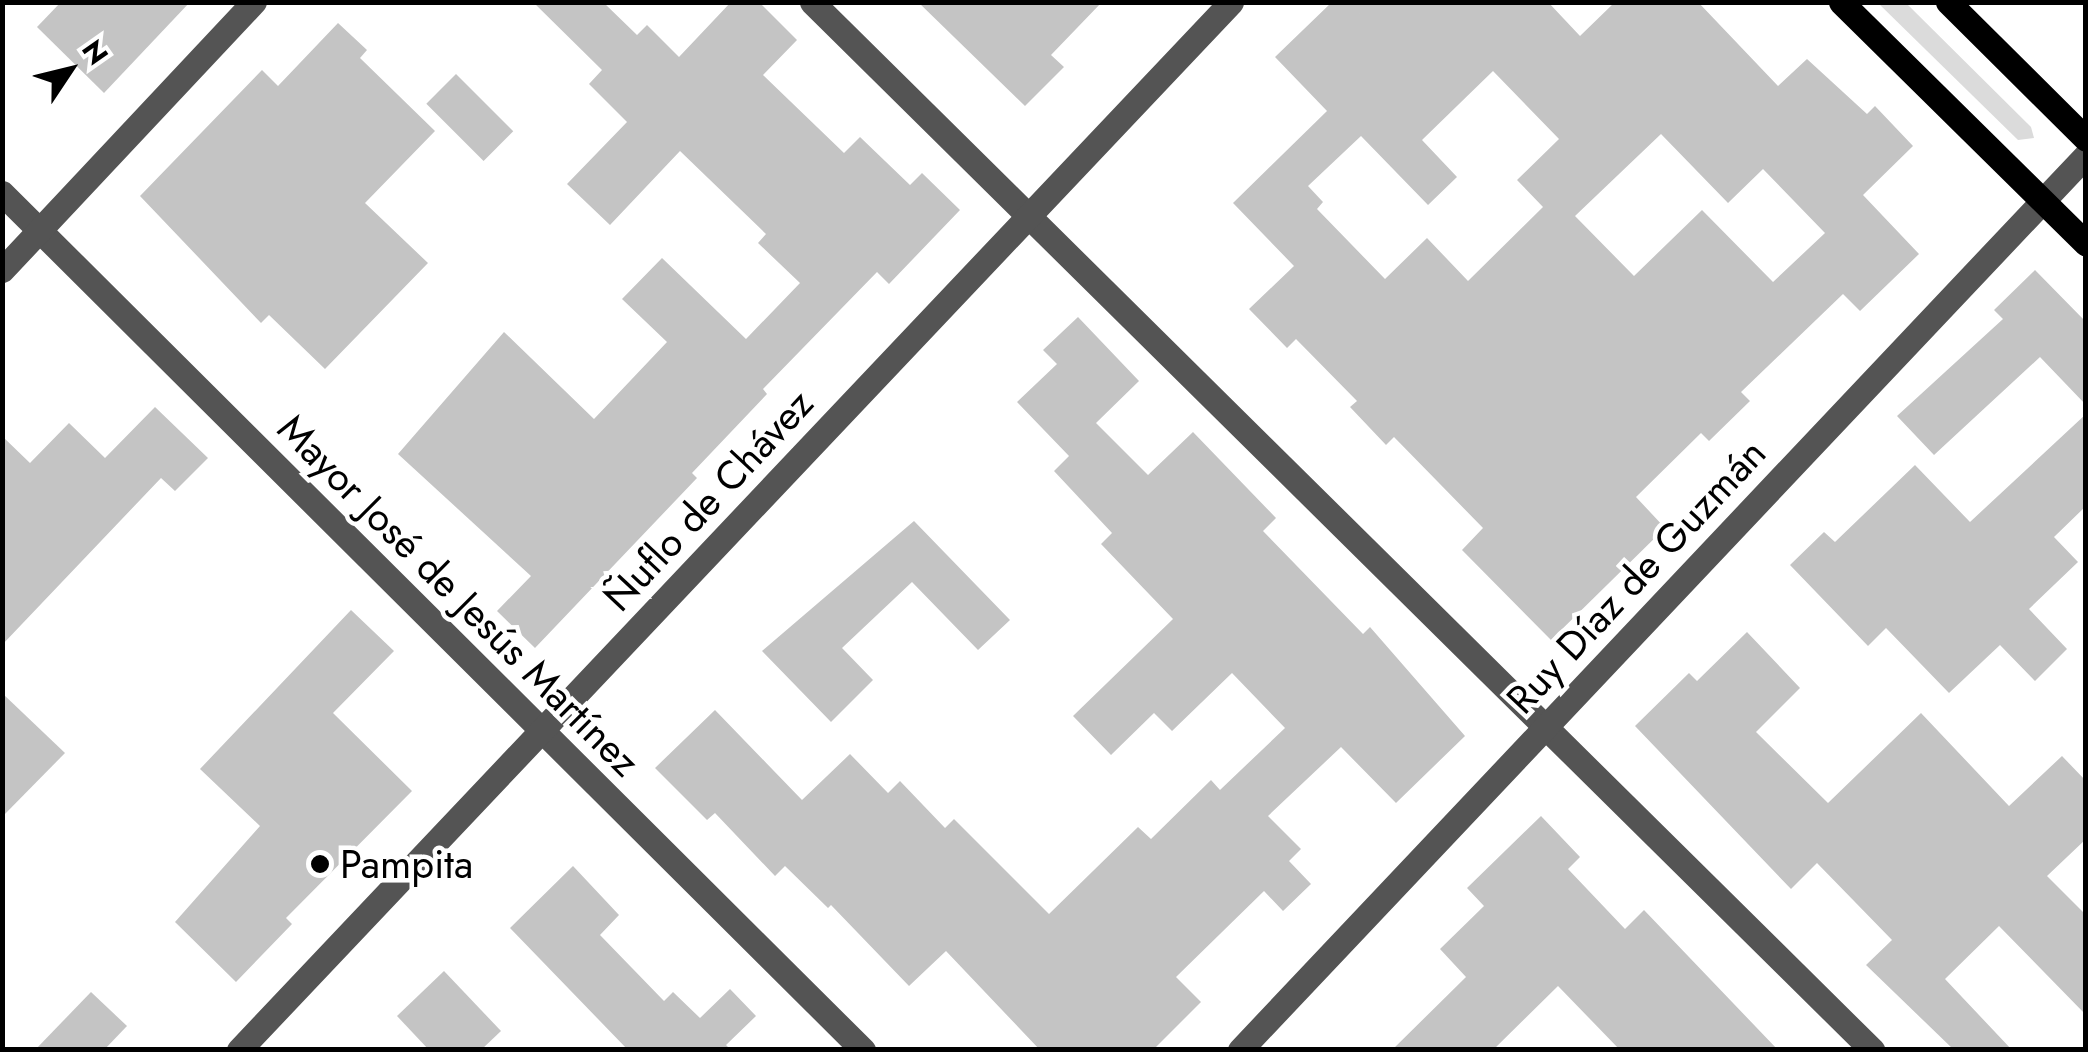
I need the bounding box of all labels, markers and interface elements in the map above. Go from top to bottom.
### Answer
north arrow [20,20,120,120]
text: N [72,32,118,73]
street label: Ñuflo de Chávez [593,379,823,621]
street label: Mayor José de Jesús Martínez [268,404,650,786]
street label: Ruy Díaz de Guzmán [1496,429,1776,723]
place label: Pampita [340,840,473,888]
marker: Pampita [309,853,331,875]

